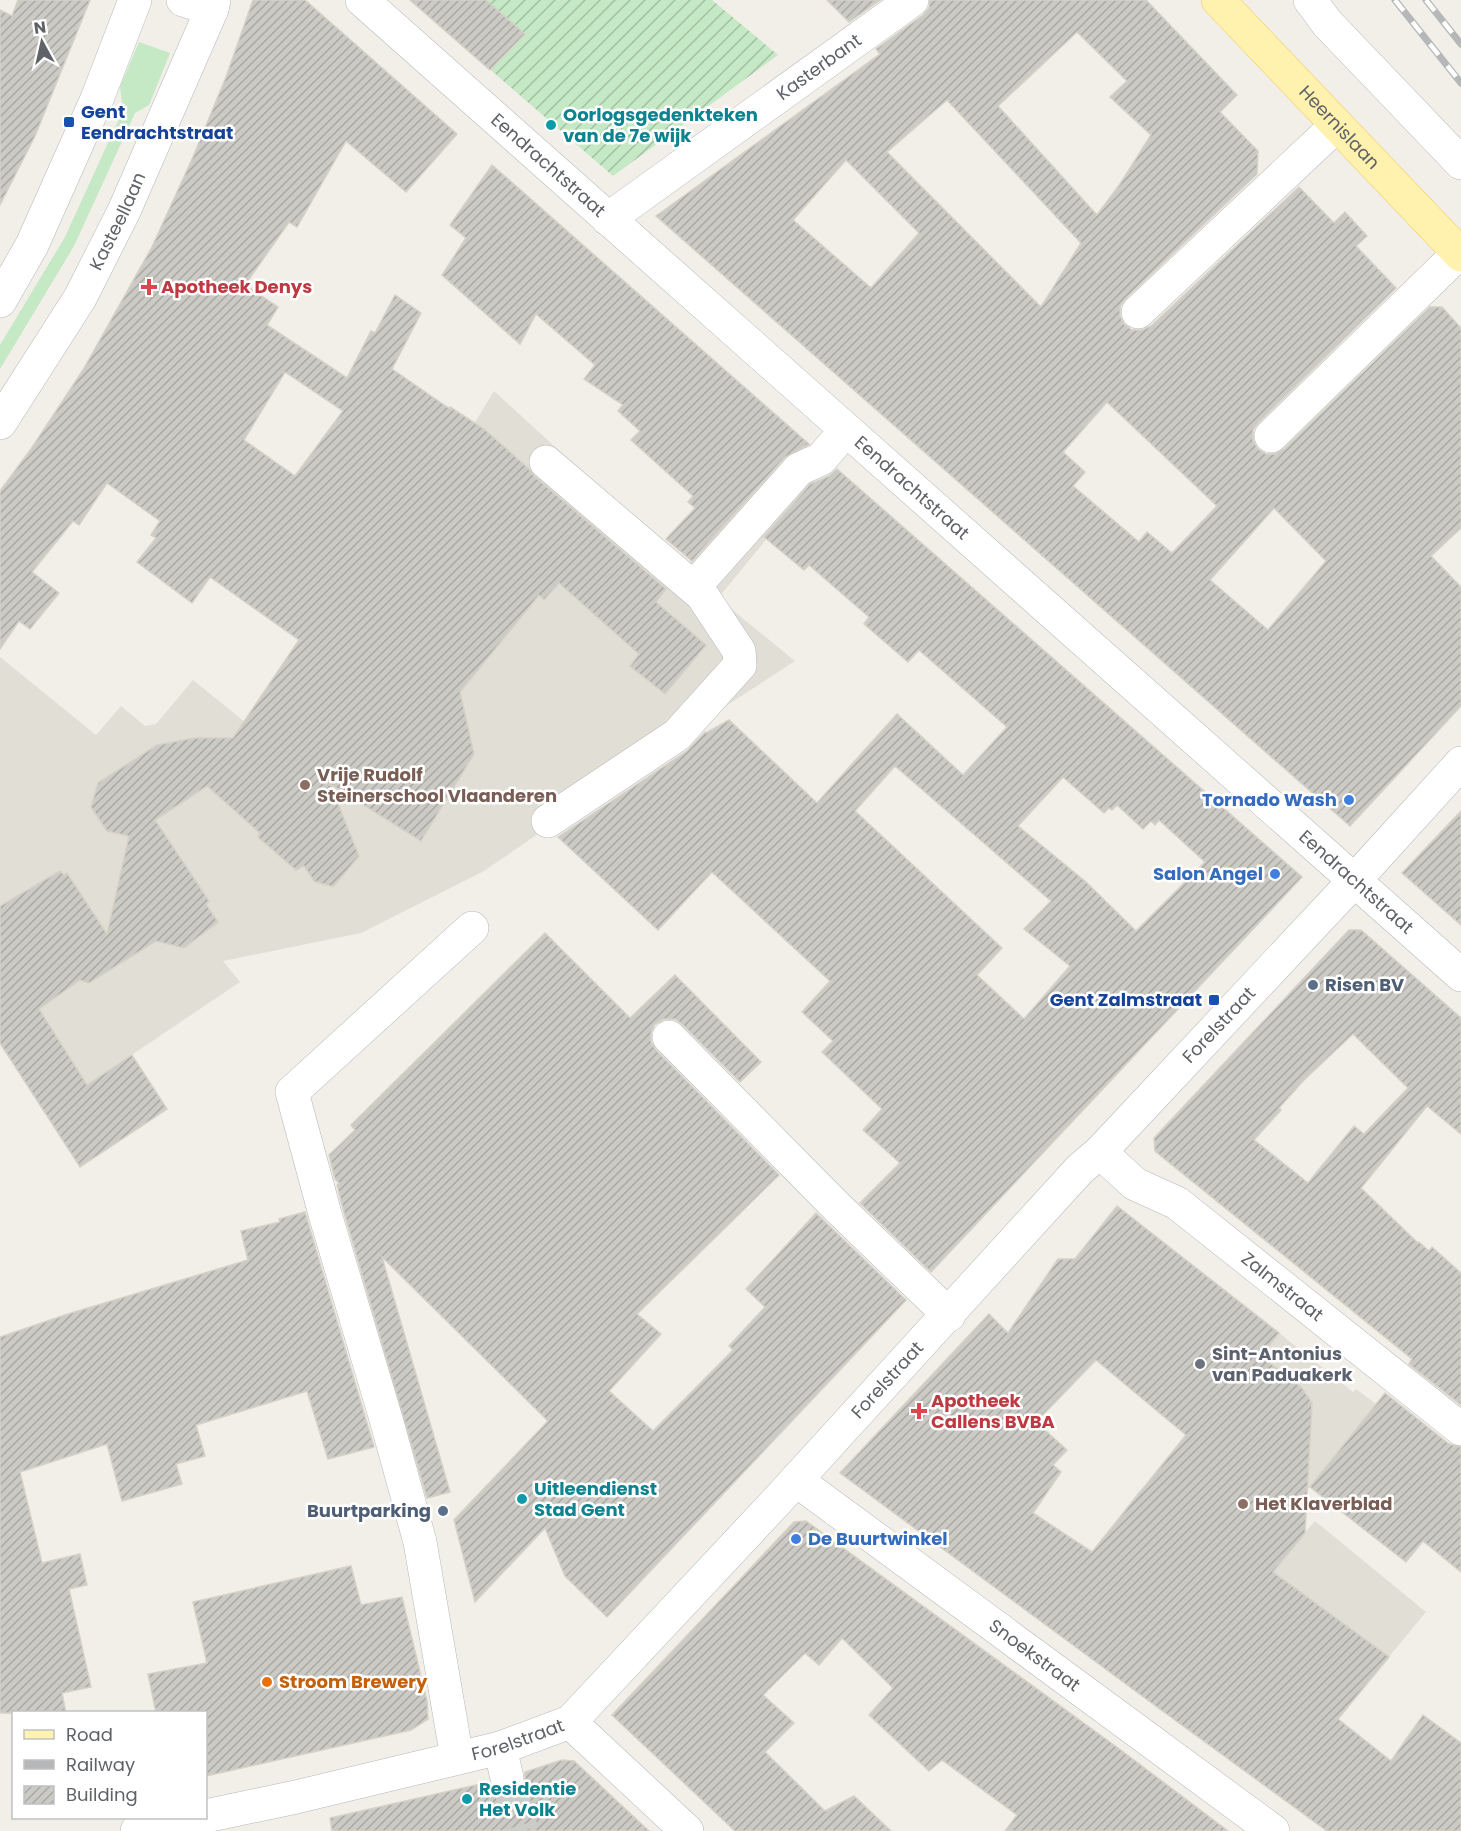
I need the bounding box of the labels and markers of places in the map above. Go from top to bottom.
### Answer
place label: Gent Eendrachtstraat [81,99,233,145]
place label: Oorlogsgedenkteken van de 7e wijk [563,102,758,148]
marker: Gent Eendrachtstraat [62,115,76,129]
marker: Oorlogsgedenkteken van de 7e wijk [544,118,558,132]
place label: Apotheek Denys [161,274,312,299]
marker: Apotheek Denys [142,280,156,294]
place label: Vrije Rudolf Steinerschool Vlaanderen [317,762,557,808]
marker: Vrije Rudolf Steinerschool Vlaanderen [298,778,312,792]
place label: Tornado Wash [1202,787,1337,812]
marker: Tornado Wash [1342,793,1356,807]
place label: Salon Angel [1153,861,1263,886]
marker: Salon Angel [1268,867,1282,881]
place label: Risen BV [1325,972,1404,997]
marker: Risen BV [1306,978,1320,992]
place label: Gent Zalmstraat [1050,987,1202,1012]
marker: Gent Zalmstraat [1207,993,1221,1007]
place label: Sint-Antonius van Paduakerk [1212,1341,1353,1387]
marker: Sint-Antonius van Paduakerk [1193,1357,1207,1371]
place label: Apotheek Callens BVBA [931,1388,1055,1434]
marker: Apotheek Callens BVBA [912,1404,926,1418]
place label: Uitleendienst Stad Gent [534,1476,657,1522]
place label: Het Klaverblad [1255,1491,1392,1516]
marker: Uitleendienst Stad Gent [515,1492,529,1506]
marker: Het Klaverblad [1236,1497,1250,1511]
place label: Buurtparking [307,1498,431,1523]
marker: Buurtparking [436,1504,450,1518]
place label: De Buurtwinkel [808,1526,948,1551]
marker: De Buurtwinkel [789,1532,803,1546]
place label: Stroom Brewery [279,1669,428,1694]
marker: Stroom Brewery [260,1675,274,1689]
place label: Residentie Het Volk [479,1776,576,1822]
marker: Residentie Het Volk [460,1792,474,1806]

